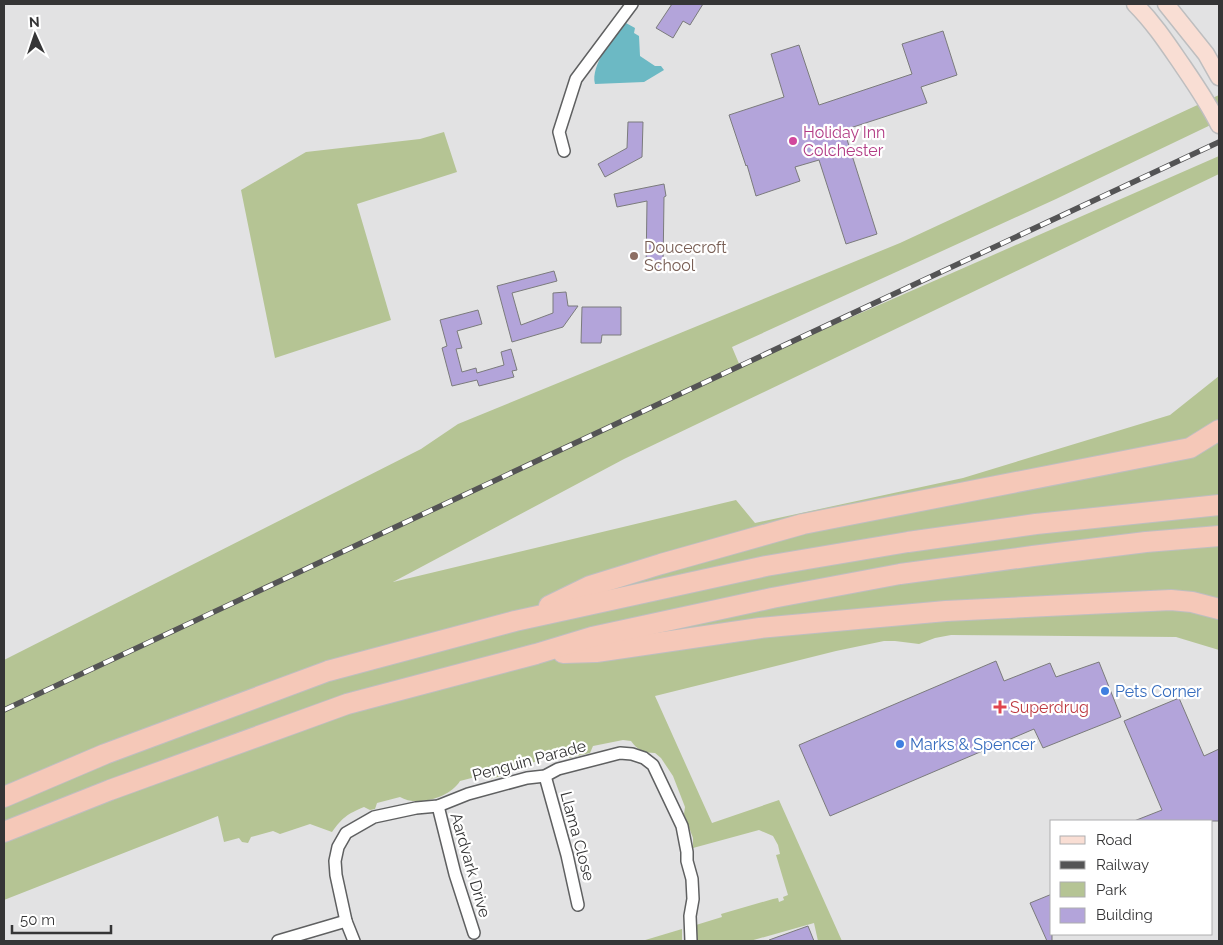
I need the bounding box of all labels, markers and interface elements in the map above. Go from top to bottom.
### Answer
north arrow [10,10,60,60]
text: N [29,14,40,30]
place label: Holiday Inn Colchester [803,123,885,160]
marker: Holiday Inn Colchester [787,135,799,147]
place label: Doucecroft School [644,238,727,275]
marker: Doucecroft School [628,250,640,262]
place label: Pets Corner [1115,682,1202,701]
marker: Pets Corner [1099,685,1111,697]
place label: Superdrug [1010,698,1089,717]
marker: Superdrug [994,701,1006,713]
place label: Marks & Spencer [910,735,1036,754]
street label: Penguin Parade [470,736,588,785]
marker: Marks & Spencer [894,738,906,750]
street label: Llama Close [556,789,599,883]
street label: Aardvark Drive [446,811,495,920]
legend [1050,820,1213,935]
text: Road [1096,831,1132,849]
text: Railway [1096,856,1149,874]
text: Park [1096,881,1127,899]
scale bar [12,902,111,934]
text: Building [1096,906,1153,924]
text: 50 m [20,911,55,929]

